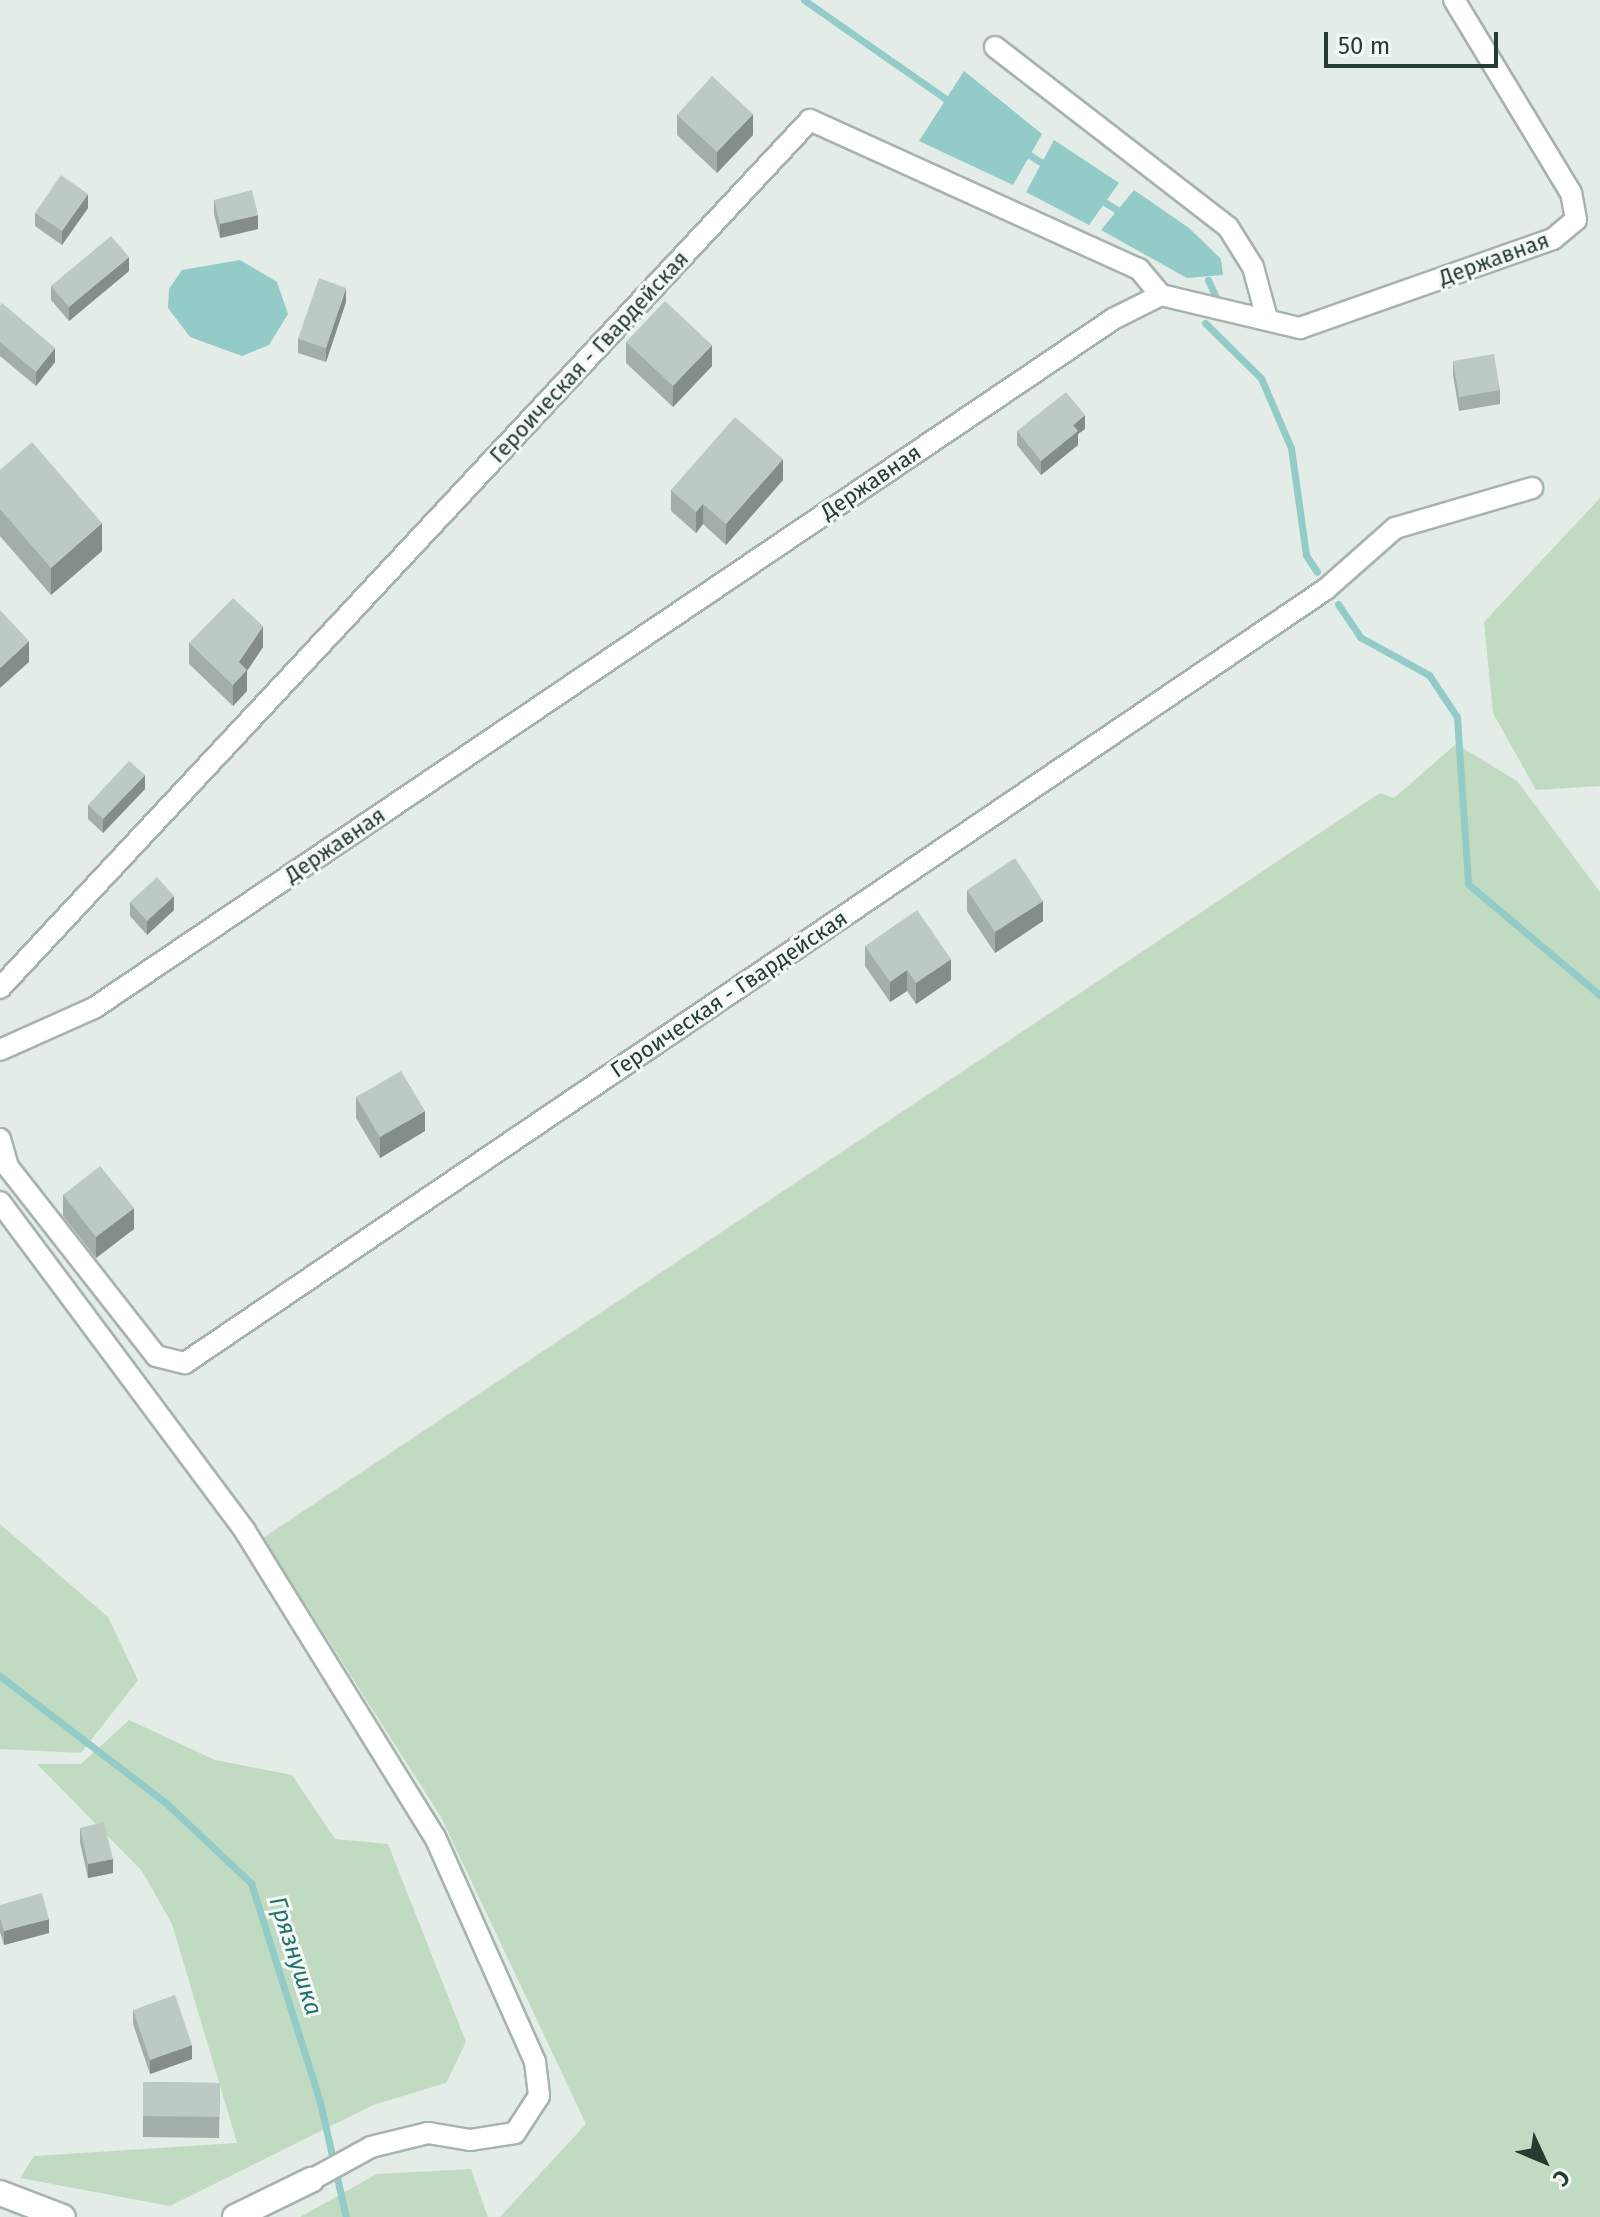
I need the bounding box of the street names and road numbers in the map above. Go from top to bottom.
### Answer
street label: Державная [1435,227,1553,291]
street label: Героическая - Гвардейская [484,246,694,468]
street label: Державная [816,439,926,525]
street label: Державная [280,802,390,888]
street label: Героическая - Гвардейская [606,905,852,1083]

